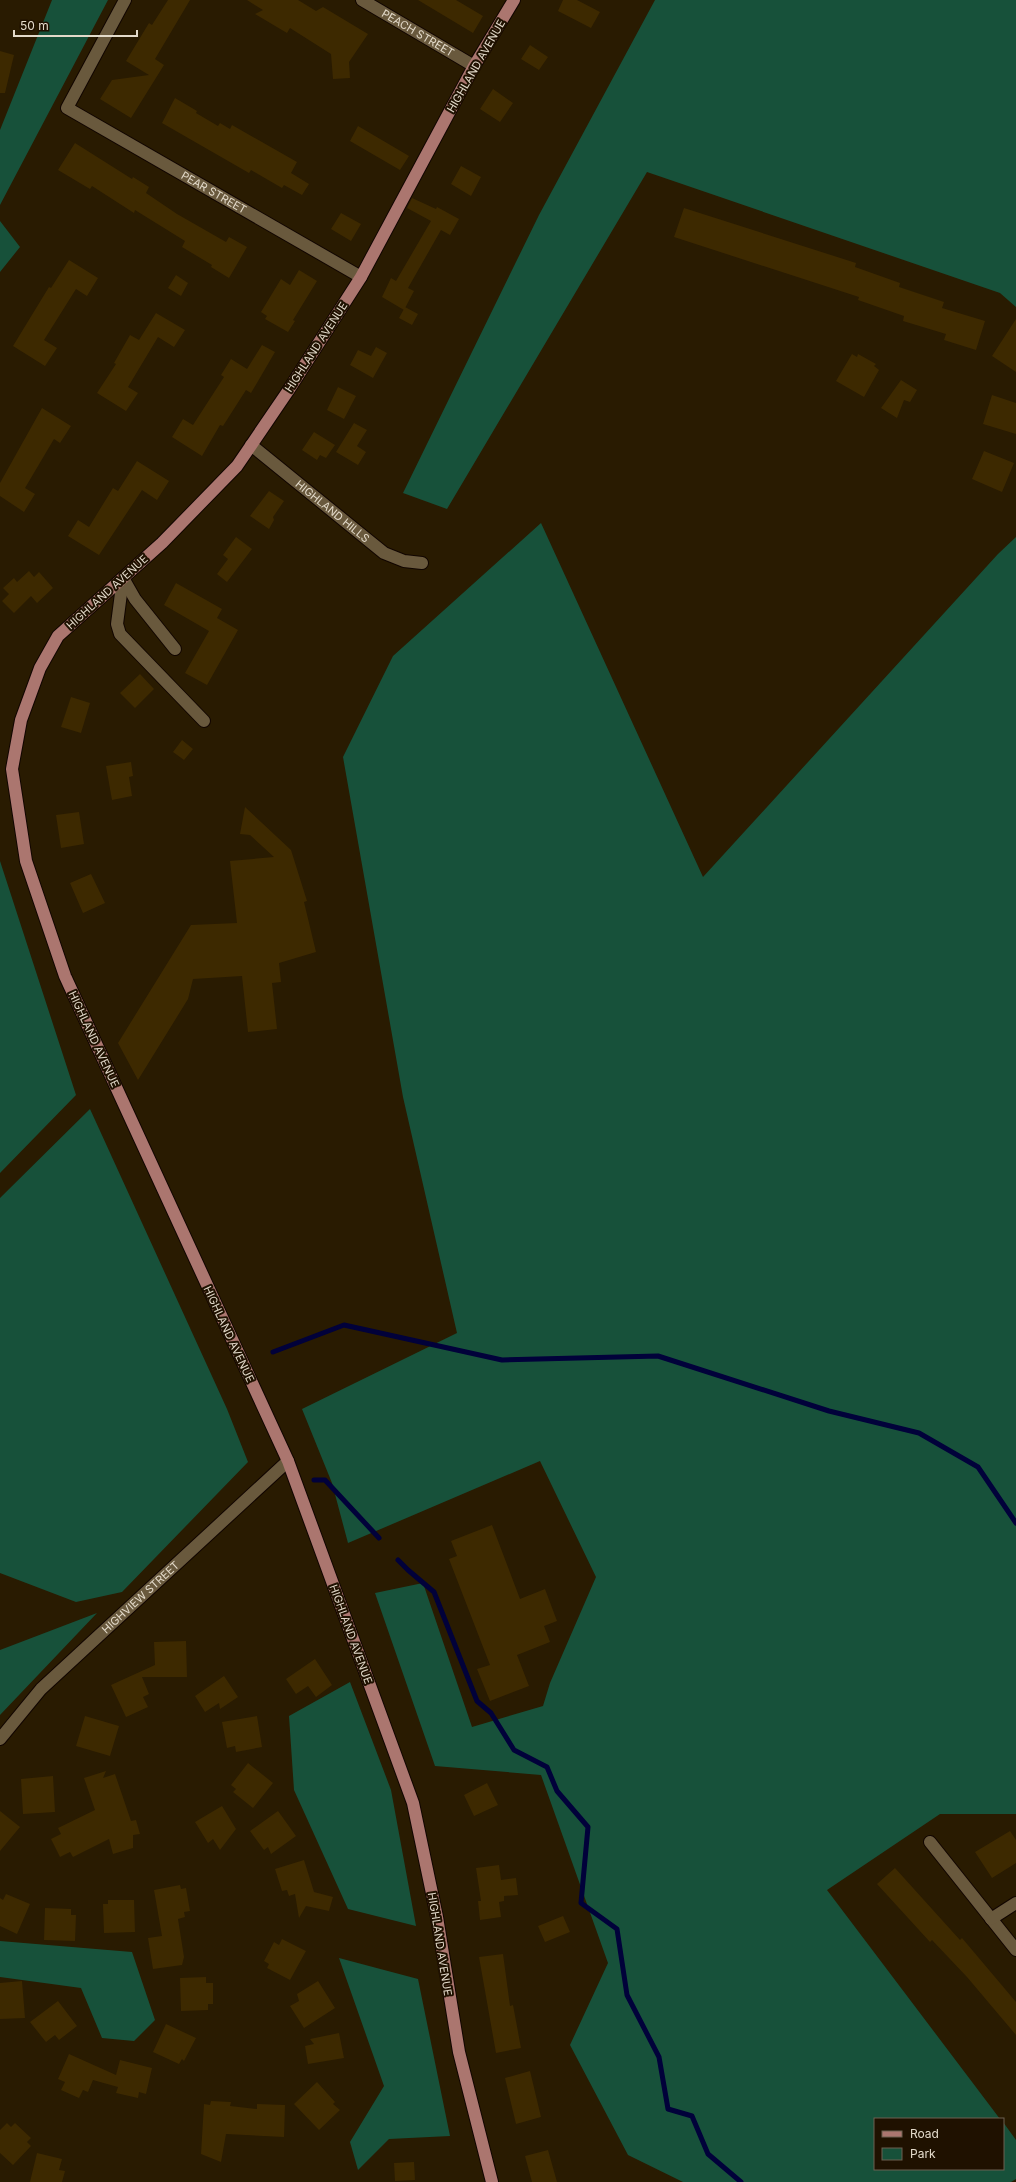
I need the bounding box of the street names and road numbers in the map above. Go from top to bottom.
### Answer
street label: PEACH STREET [379,6,457,60]
street label: HIGHLAND AVENUE [444,17,508,115]
street label: PEAR STREET [179,168,249,217]
street label: HIGHLAND AVENUE [282,299,350,395]
street label: HIGHLAND HILLS [293,477,372,545]
street label: HIGHLAND AVENUE [63,552,151,632]
street label: HIGHLAND AVENUE [66,989,122,1089]
street label: HIGHLAND AVENUE [201,1284,257,1384]
street label: HIGHVIEW STREET [99,1558,182,1636]
street label: HIGHLAND AVENUE [327,1582,375,1686]
street label: HIGHLAND AVENUE [425,1891,455,1997]

